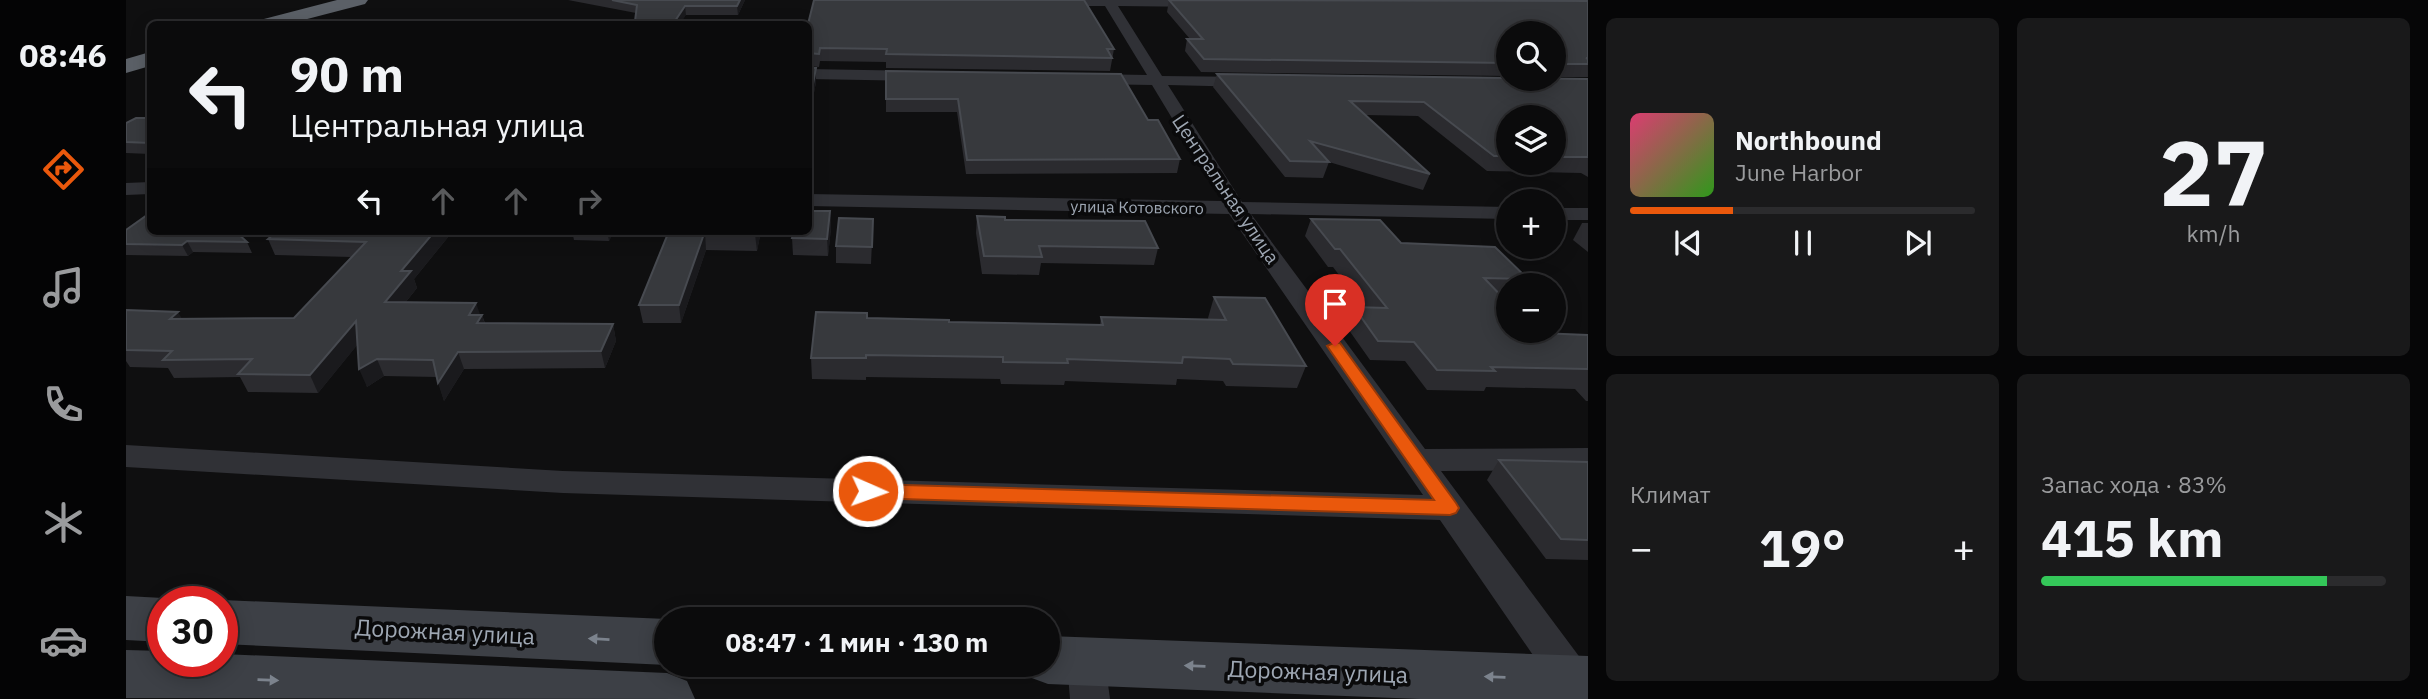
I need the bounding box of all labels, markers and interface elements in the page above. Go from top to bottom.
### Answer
map controls [1496,21,1566,343]
button: search [1496,21,1566,91]
text: 08:46 [19,34,107,76]
text: 90 m [290,42,404,105]
icon: left [175,49,266,140]
text: Центральная улица [290,104,585,146]
button: layers [1496,105,1566,175]
street label: Центральная улица [1167,110,1285,268]
text: 27 [2159,113,2268,231]
text: Northbound [1735,123,1882,157]
icon: directions [39,145,88,194]
text: June Harbor [1735,157,1863,187]
icon: left [351,182,389,220]
icon: ahead [424,182,462,220]
icon: ahead [497,182,535,220]
icon: right [570,182,608,220]
button: + [1496,189,1566,259]
street label: улица Котовского [1070,196,1204,218]
text: km/h [2186,218,2241,248]
icon: previous [1669,224,1707,262]
icon: pause [1784,224,1822,262]
icon: next [1899,224,1937,262]
icon: music [39,263,88,312]
button: − [1496,273,1566,343]
pin [1305,274,1365,346]
icon: arrive [1316,285,1354,323]
icon: phone [39,380,88,429]
position arrow [831,454,905,528]
text: Запас хода · 83% [2041,469,2227,499]
text: Климат [1630,479,1711,509]
icon: climate [39,498,88,547]
text: 415 km [2041,504,2223,571]
text: 19° [1759,514,1846,581]
text: − [1630,523,1653,572]
text: + [1952,523,1975,572]
speed limit sign: 30 [147,586,238,677]
street label: Дорожная улица [354,611,536,651]
icon: car [39,616,88,665]
text: 08:47 · 1 мин · 130 m [726,625,988,659]
one-way arrow [587,633,609,644]
street label: Дорожная улица [1227,653,1409,689]
one-way arrow [1183,661,1205,672]
one-way arrow [1484,672,1506,683]
one-way arrow [257,674,279,685]

